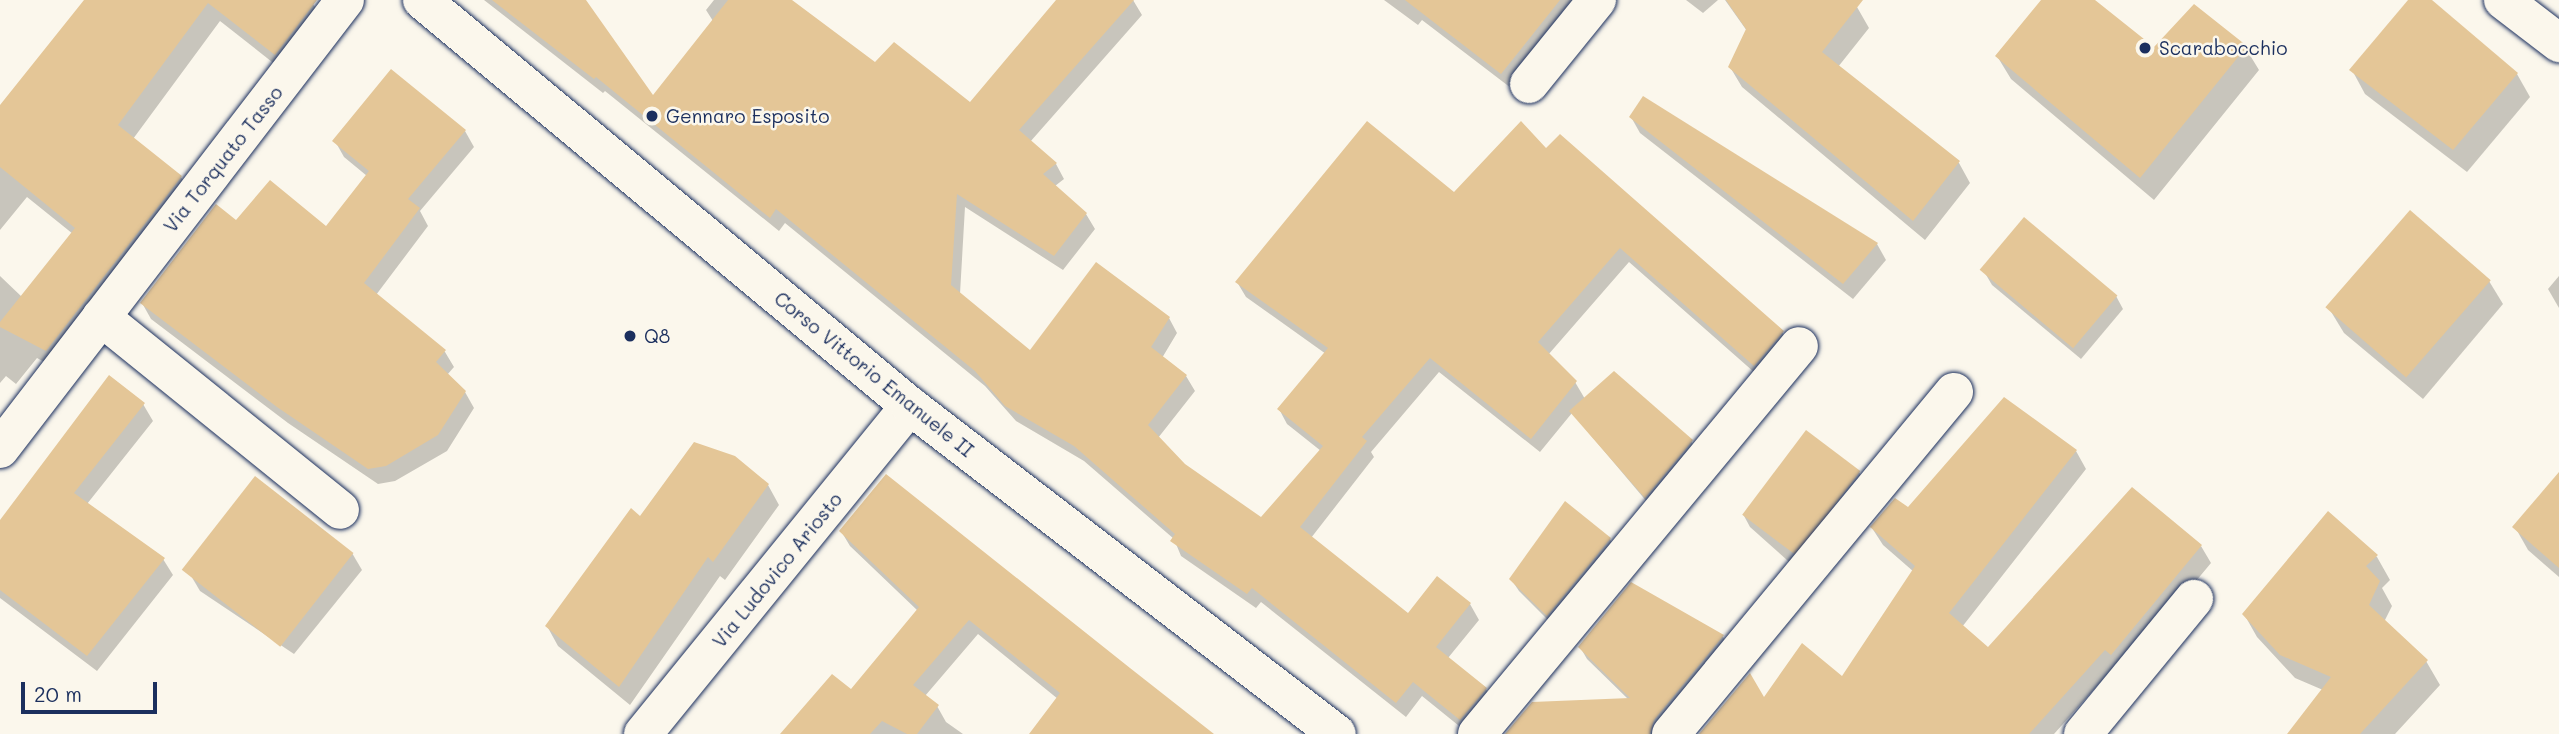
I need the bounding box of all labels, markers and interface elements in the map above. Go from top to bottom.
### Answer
place label: Scarabocchio [2159,37,2288,59]
marker: Scarabocchio [2137,40,2153,56]
street label: Via Torquato Tasso [159,81,287,237]
place label: Gennaro Esposito [666,105,829,127]
marker: Gennaro Esposito [644,108,660,124]
street label: Corso Vittorio Emanuele II [770,287,978,461]
place label: Q8 [644,325,670,347]
marker: Q8 [622,328,638,344]
street label: Via Ludovico Ariosto [708,488,846,652]
scale bar [24,668,161,712]
text: 20 m [34,680,82,707]

